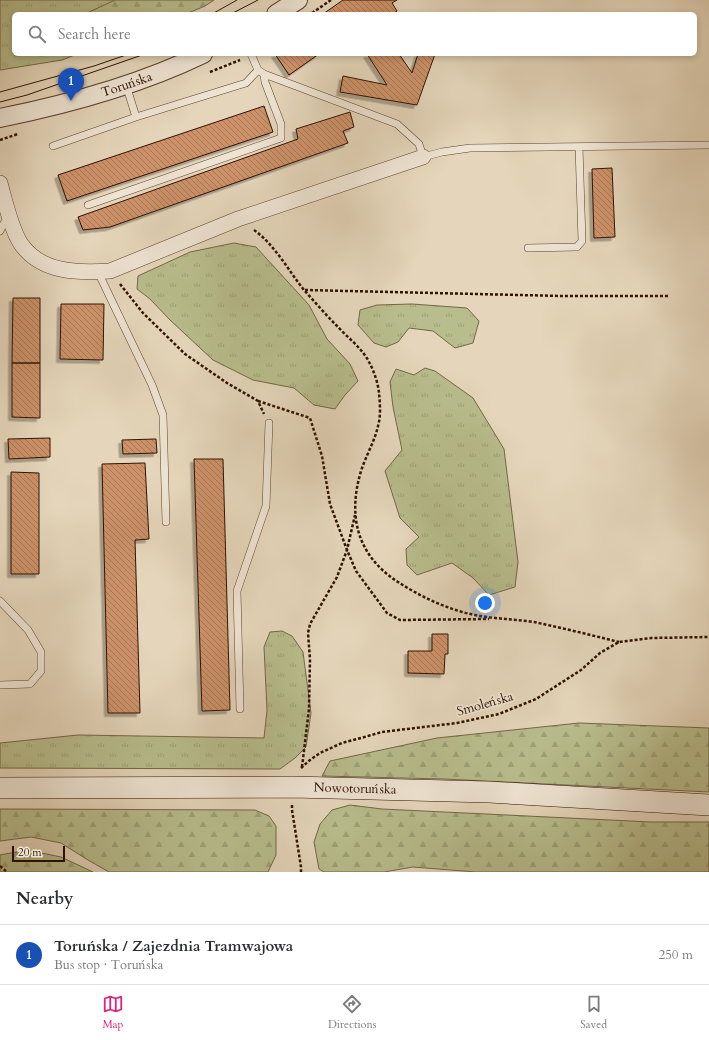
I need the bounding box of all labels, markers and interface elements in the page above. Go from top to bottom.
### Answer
search box [12,12,697,56]
icon: search [26,23,48,45]
text: Search here [58,24,131,44]
street label: Toruńska [99,67,155,102]
pin: 1 [58,68,84,101]
your location [475,593,495,613]
street label: Smoleńska [455,687,516,721]
street label: Nowotoruńska [313,779,397,799]
scale bar [12,844,65,863]
text: 20 m [18,845,42,860]
text: Nearby [16,887,73,910]
text: Toruńska / Zajezdnia Tramwajowa [54,936,293,956]
text: 1 [26,946,32,964]
text: 250 m [659,946,693,964]
text: Bus stop · Toruńska [54,956,163,974]
tab: Map [102,993,124,1032]
tab: Directions [328,993,376,1032]
tab: Saved [580,993,607,1032]

